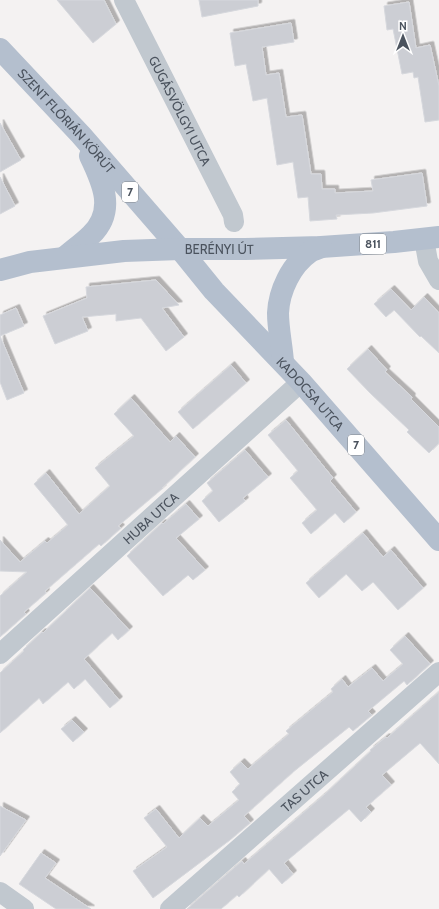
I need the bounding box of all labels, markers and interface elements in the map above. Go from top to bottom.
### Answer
north arrow [383,16,423,56]
text: N [399,19,407,33]
street label: GUGÁSVÖLGYI UTCA [146,53,215,168]
street label: SZENT FLÓRIÁN KÖRÚT [15,65,119,177]
road number: 7 [122,182,138,202]
road number: 811 [360,234,386,254]
street label: BERÉNYI ÚT [185,240,254,257]
street label: KADOCSA UTCA [273,353,348,434]
road number: 7 [348,435,364,455]
street label: HUBA UTCA [120,489,182,547]
street label: TAS UTCA [278,766,331,815]

